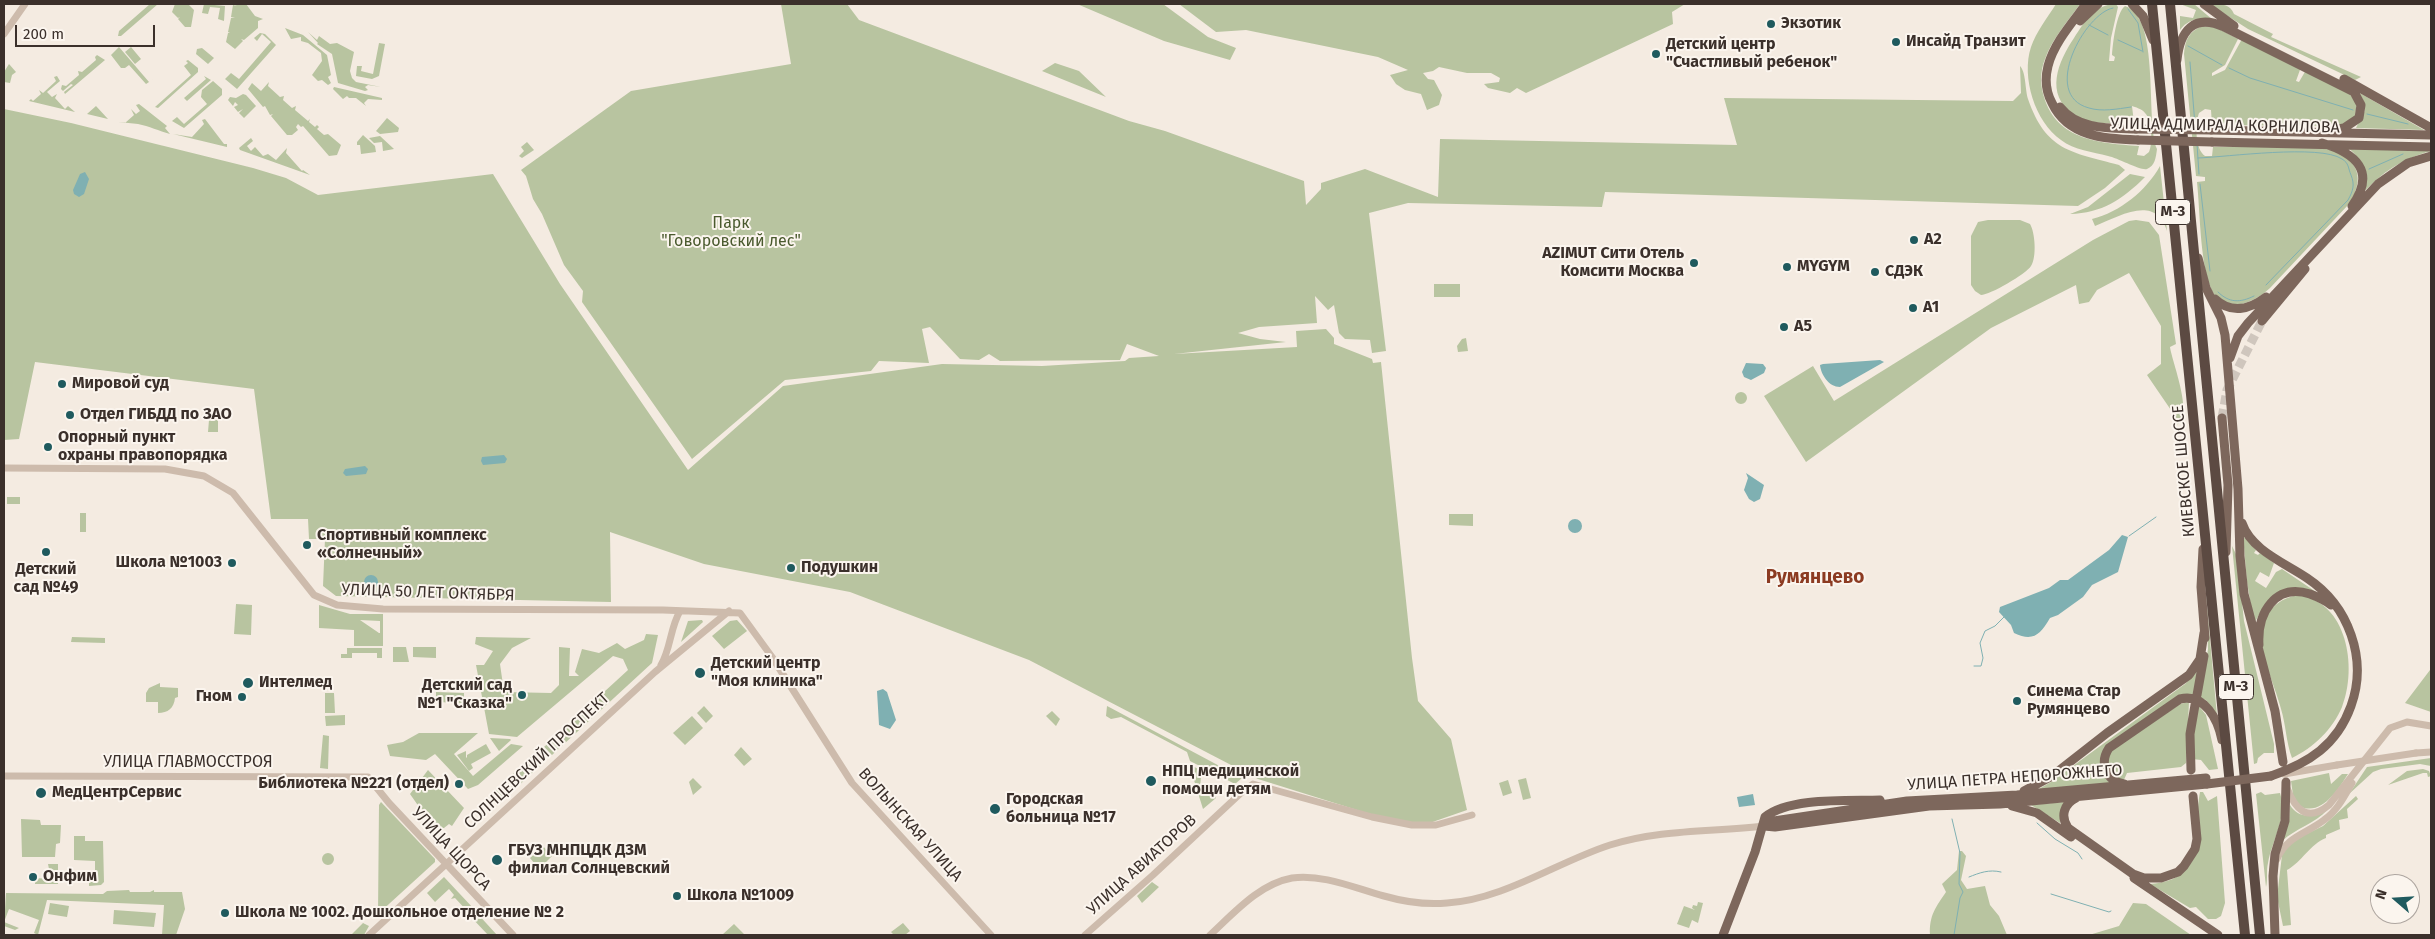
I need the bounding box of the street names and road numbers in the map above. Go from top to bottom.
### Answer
street label: УЛИЦА АДМИРАЛА КОРНИЛОВА [2110,114,2340,138]
road number: М-3 [2156,200,2190,224]
street label: КИЕВСКОЕ ШОССЕ [2169,404,2199,538]
street label: УЛИЦА 50 ЛЕТ ОКТЯБРЯ [341,580,515,606]
road number: М-3 [2218,674,2254,700]
street label: СОЛНЦЕВСКИЙ ПРОСПЕКТ [460,689,614,833]
street label: УЛИЦА ГЛАВМОССТРОЯ [103,753,273,773]
street label: УЛИЦА ПЕТРА НЕПОРОЖНЕГО [1907,761,2123,795]
street label: ВОЛЫНСКАЯ УЛИЦА [854,764,966,886]
street label: УЛИЦА ЩОРСА [408,803,494,895]
street label: УЛИЦА АВИАТОРОВ [1083,811,1201,919]

